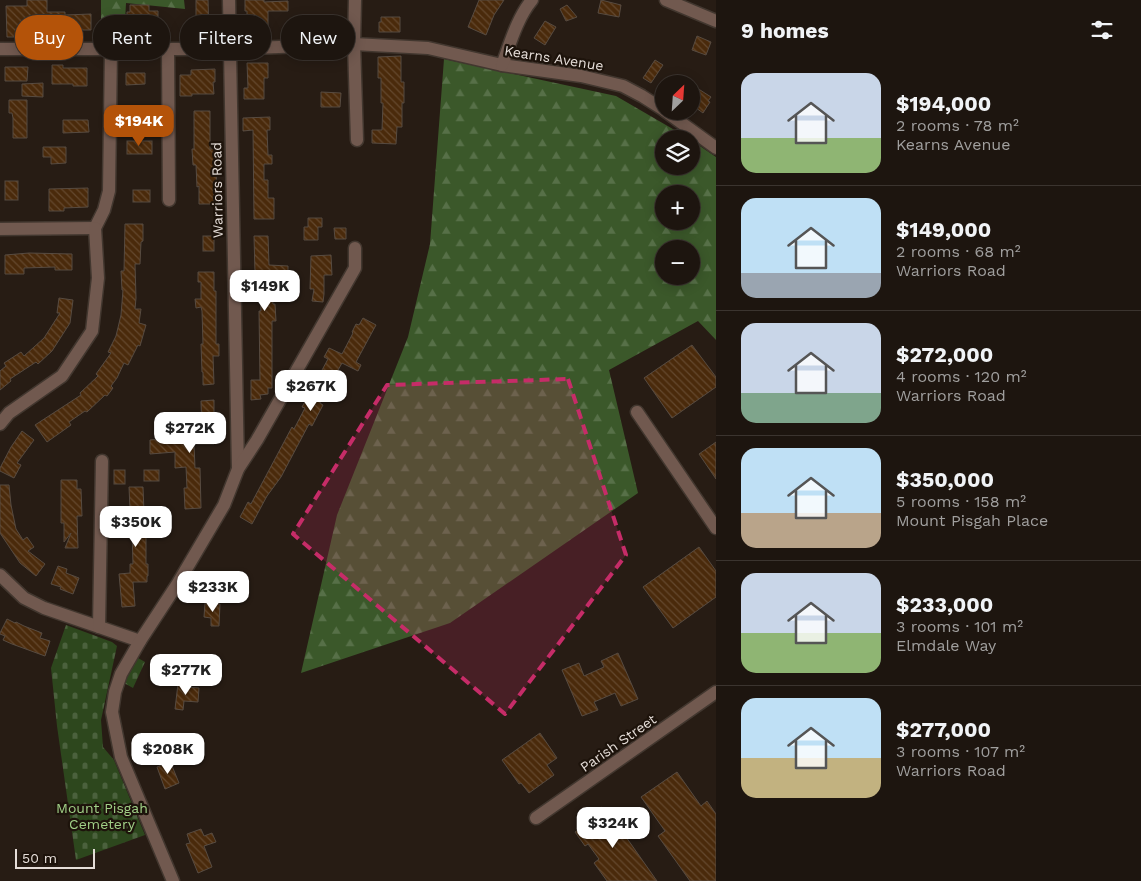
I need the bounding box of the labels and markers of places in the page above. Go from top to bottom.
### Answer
pin: $194K [104,104,174,147]
pin: $149K [230,270,300,312]
pin: $267K [276,370,346,412]
pin: $272K [155,412,225,454]
pin: $350K [101,506,171,548]
pin: $233K [178,570,248,613]
pin: $277K [151,654,221,696]
pin: $208K [133,732,203,775]
pin: $324K [578,806,648,849]

